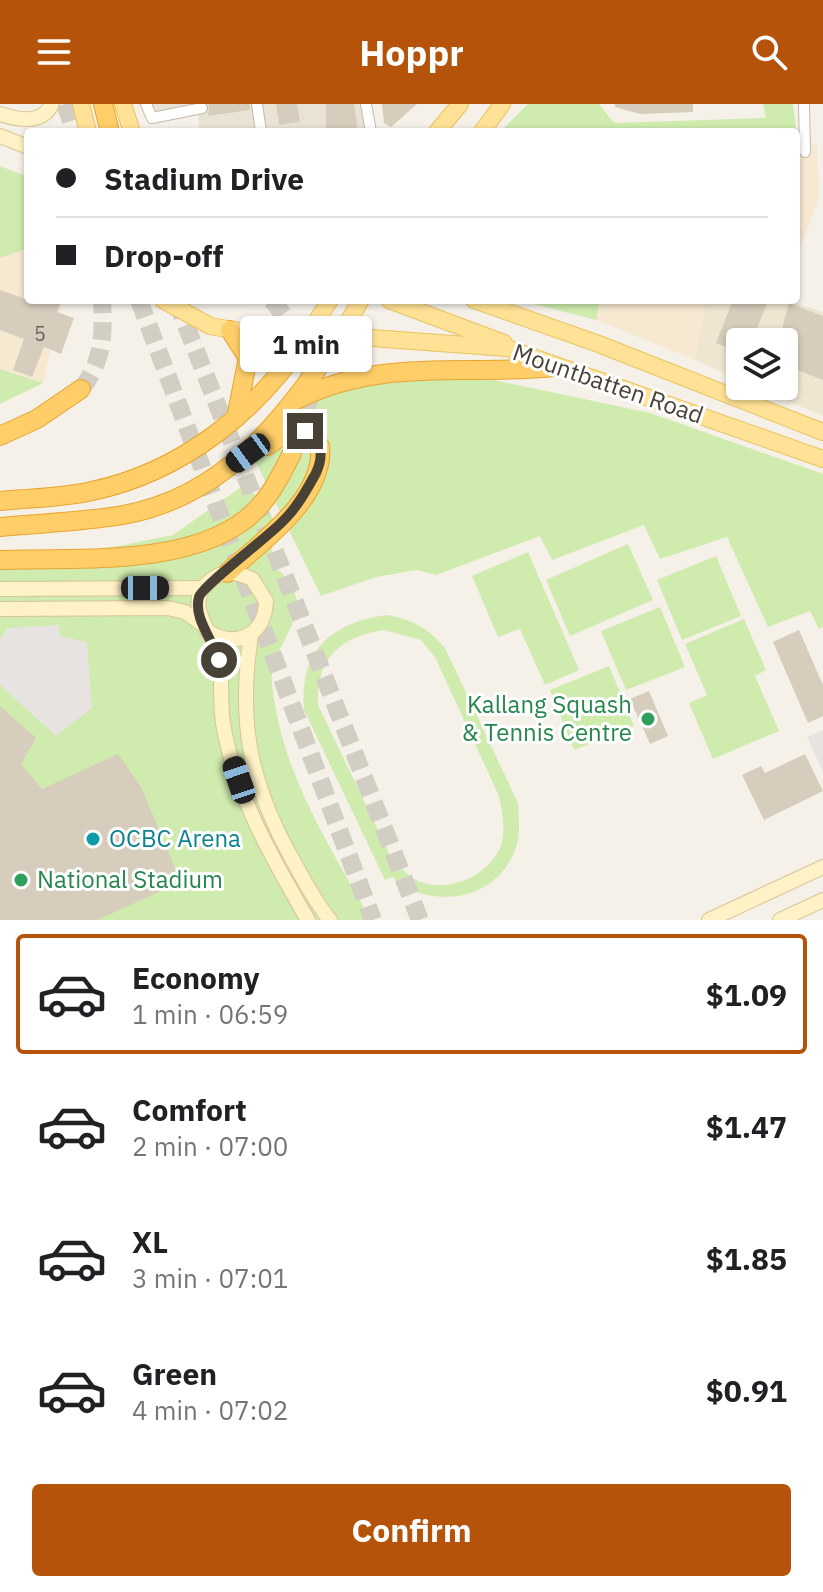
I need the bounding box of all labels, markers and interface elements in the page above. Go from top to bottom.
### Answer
text: Hoppr [359,29,464,76]
icon: menu [32,30,76,74]
icon: search [747,30,791,74]
text: Stadium Drive [104,159,304,198]
text: Drop-off [104,236,223,275]
callout: 1 min [239,315,371,371]
house number: 5 [34,320,46,347]
text: 1 min [272,327,340,361]
map controls [726,328,798,400]
button: layers [726,328,798,400]
street label: Mountbatten Road [509,335,708,431]
route end [287,413,323,449]
car [222,429,274,477]
car [121,576,169,600]
route start [201,642,237,678]
place label: Kallang Squash & Tennis Centre [462,688,632,748]
marker: Kallang Squash & Tennis Centre [639,710,657,728]
car [220,753,258,807]
place label: OCBC Arena [109,822,241,854]
marker: OCBC Arena [84,830,102,848]
place label: National Stadium [37,863,223,895]
marker: National Stadium [12,871,30,889]
icon: car [36,958,108,1030]
text: Economy [132,958,260,997]
text: $1.09 [706,975,787,1014]
text: 1 min · 06:59 [132,997,288,1031]
icon: car [36,1090,108,1162]
text: Comfort [132,1090,247,1129]
text: $1.47 [706,1107,787,1146]
text: 2 min · 07:00 [132,1129,288,1163]
icon: car [36,1222,108,1294]
text: XL [132,1222,168,1261]
text: $1.85 [706,1239,787,1278]
text: 3 min · 07:01 [132,1261,288,1295]
icon: car [36,1354,108,1426]
text: Green [132,1354,217,1393]
text: $0.91 [706,1371,787,1410]
text: 4 min · 07:02 [132,1393,288,1427]
button: Confirm [32,1484,791,1576]

